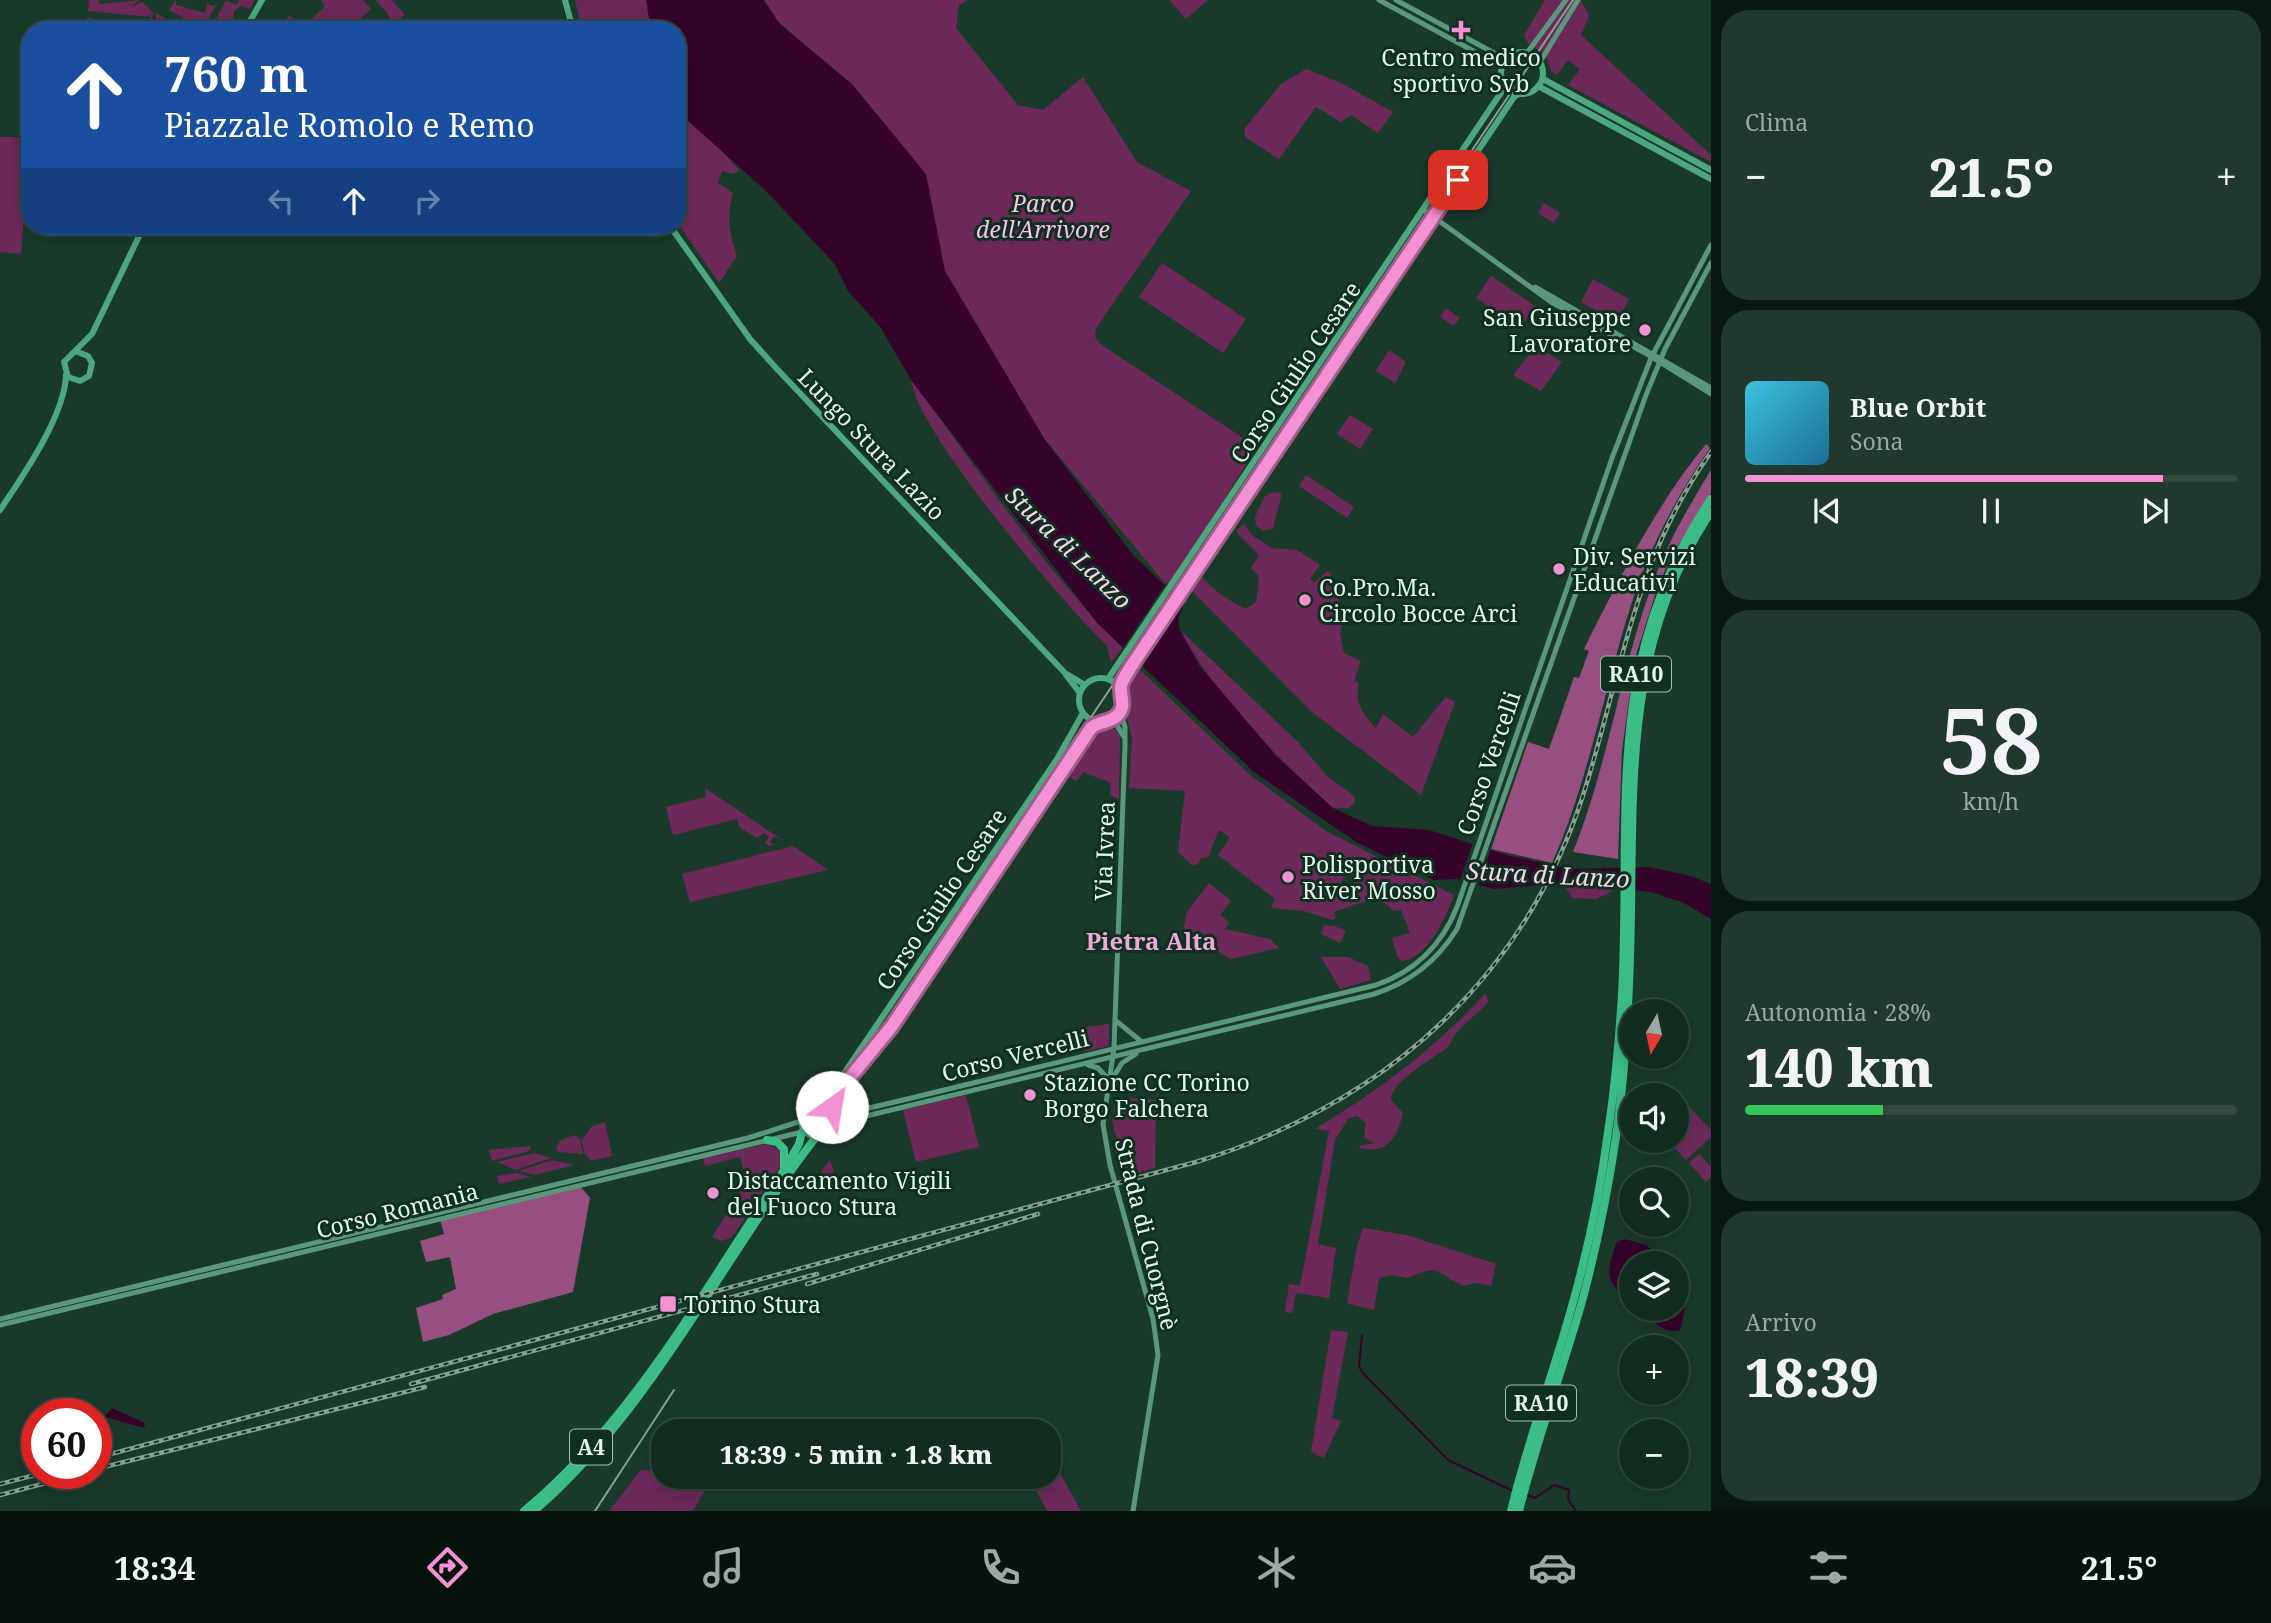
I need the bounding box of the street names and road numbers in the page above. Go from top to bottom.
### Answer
street label: Corso Giulio Cesare [1222,275,1368,469]
street label: Lungo Stura Lazio [791,361,953,527]
road number: RA10 [1601,656,1671,692]
street label: Corso Vercelli [1448,686,1528,839]
street label: Via Ivrea [1086,801,1122,901]
street label: Corso Giulio Cesare [868,802,1014,996]
street label: Corso Vercelli [938,1021,1092,1089]
street label: Strada di Cuorgnè [1108,1135,1186,1333]
street label: Corso Romania [313,1174,481,1246]
road number: RA10 [1506,1386,1576,1420]
road number: A4 [570,1430,612,1464]

